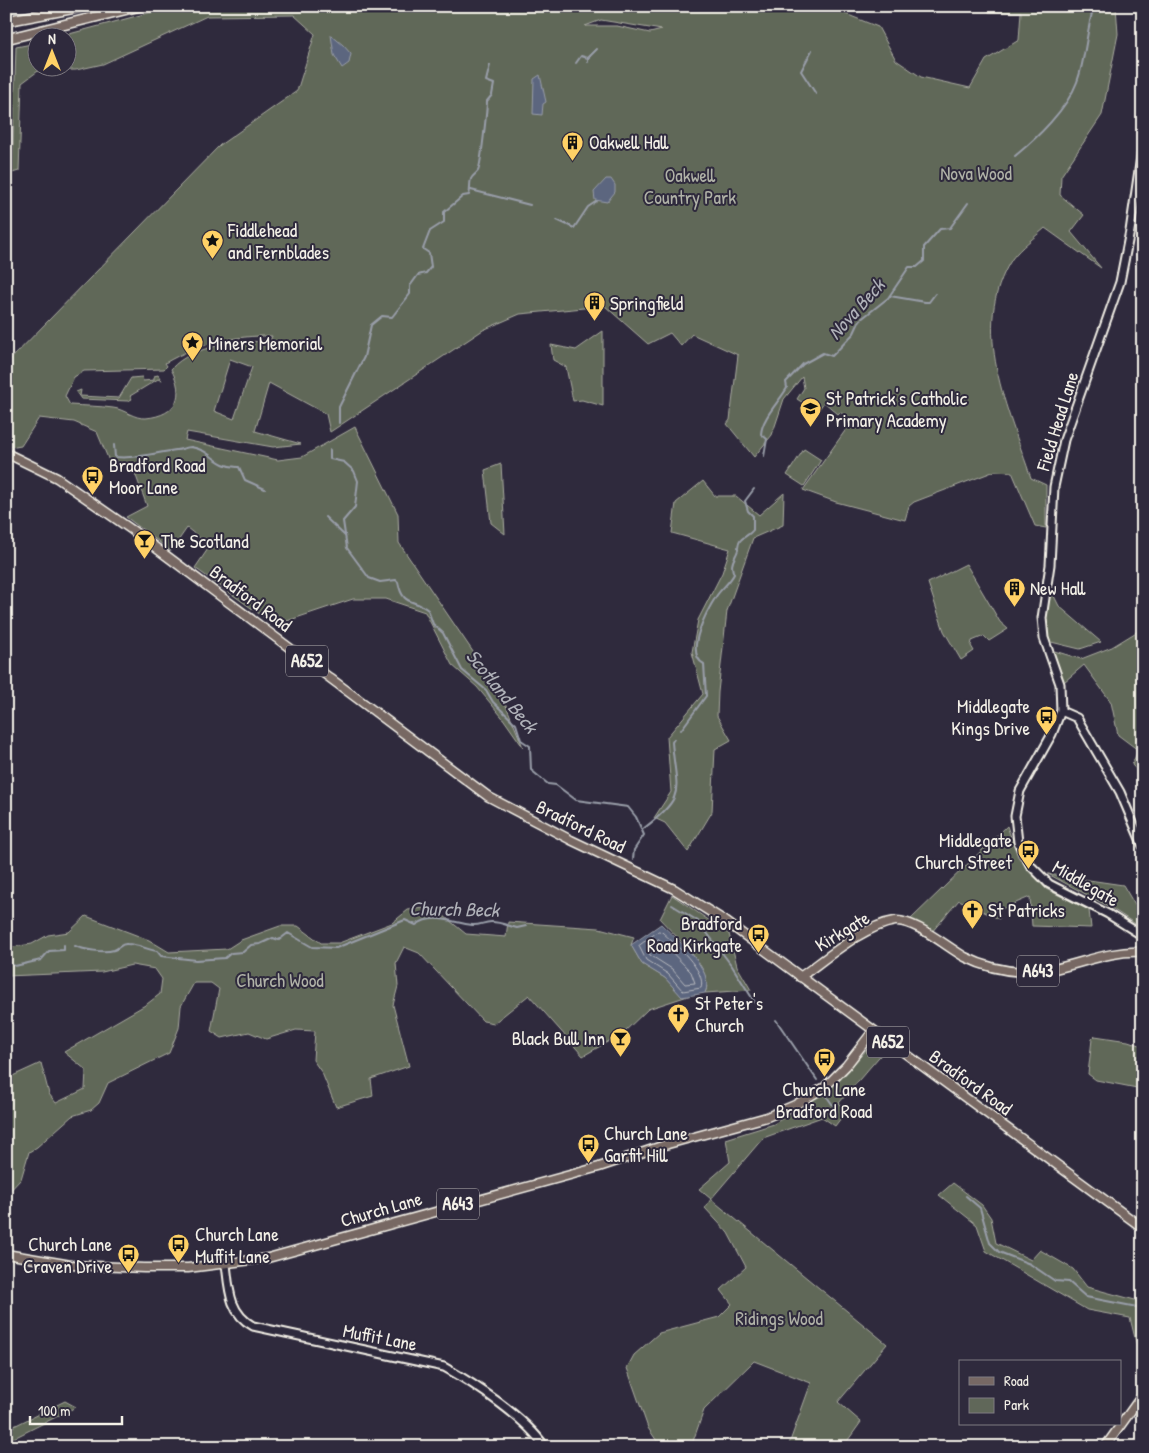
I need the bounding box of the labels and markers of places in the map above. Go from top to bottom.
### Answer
place label: Oakwell Hall [589,129,669,155]
building icon: Oakwell Hall [561,130,585,161]
place label: Fiddlehead and Fernblades [227,217,329,265]
place icon: Fiddlehead and Fernblades [200,229,224,260]
place label: Springfield [610,290,684,316]
building icon: Springfield [582,291,606,322]
place label: Miners Memorial [208,330,323,356]
place icon: Miners Memorial [180,331,204,362]
place label: St Patrick's Catholic Primary Academy [826,385,968,433]
school or university icon: St Patrick's Catholic Primary Academy [798,397,822,428]
place label: Bradford Road Moor Lane [109,452,206,500]
bus stop icon: Bradford Road Moor Lane [81,464,105,495]
place label: The Scotland [161,528,249,554]
bar icon: The Scotland [133,529,157,560]
place label: New Hall [1030,575,1086,601]
building icon: New Hall [1002,576,1026,607]
place label: Middlegate Kings Drive [951,693,1030,741]
bus stop icon: Middlegate Kings Drive [1034,705,1058,736]
place label: Middlegate Church Street [915,827,1012,875]
bus stop icon: Middlegate Church Street [1016,839,1040,870]
place label: St Patricks [988,897,1065,923]
church icon: St Patricks [960,898,984,929]
place label: Bradford Road Kirkgate [647,910,743,958]
bus stop icon: Bradford Road Kirkgate [746,922,770,953]
place label: St Peter's Church [695,990,763,1038]
church icon: St Peter's Church [667,1002,691,1033]
place label: Black Bull Inn [512,1025,605,1051]
bar icon: Black Bull Inn [609,1026,633,1057]
bus stop icon: Church Lane Bradford Road [812,1046,836,1077]
place label: Church Lane Bradford Road [776,1076,873,1124]
place label: Church Lane Garfit Hill [604,1120,688,1168]
bus stop icon: Church Lane Garfit Hill [576,1132,600,1163]
place label: Church Lane Muffit Lane [195,1221,279,1269]
place label: Church Lane Craven Drive [23,1231,112,1279]
bus stop icon: Church Lane Muffit Lane [167,1233,191,1264]
bus stop icon: Church Lane Craven Drive [116,1243,140,1274]

